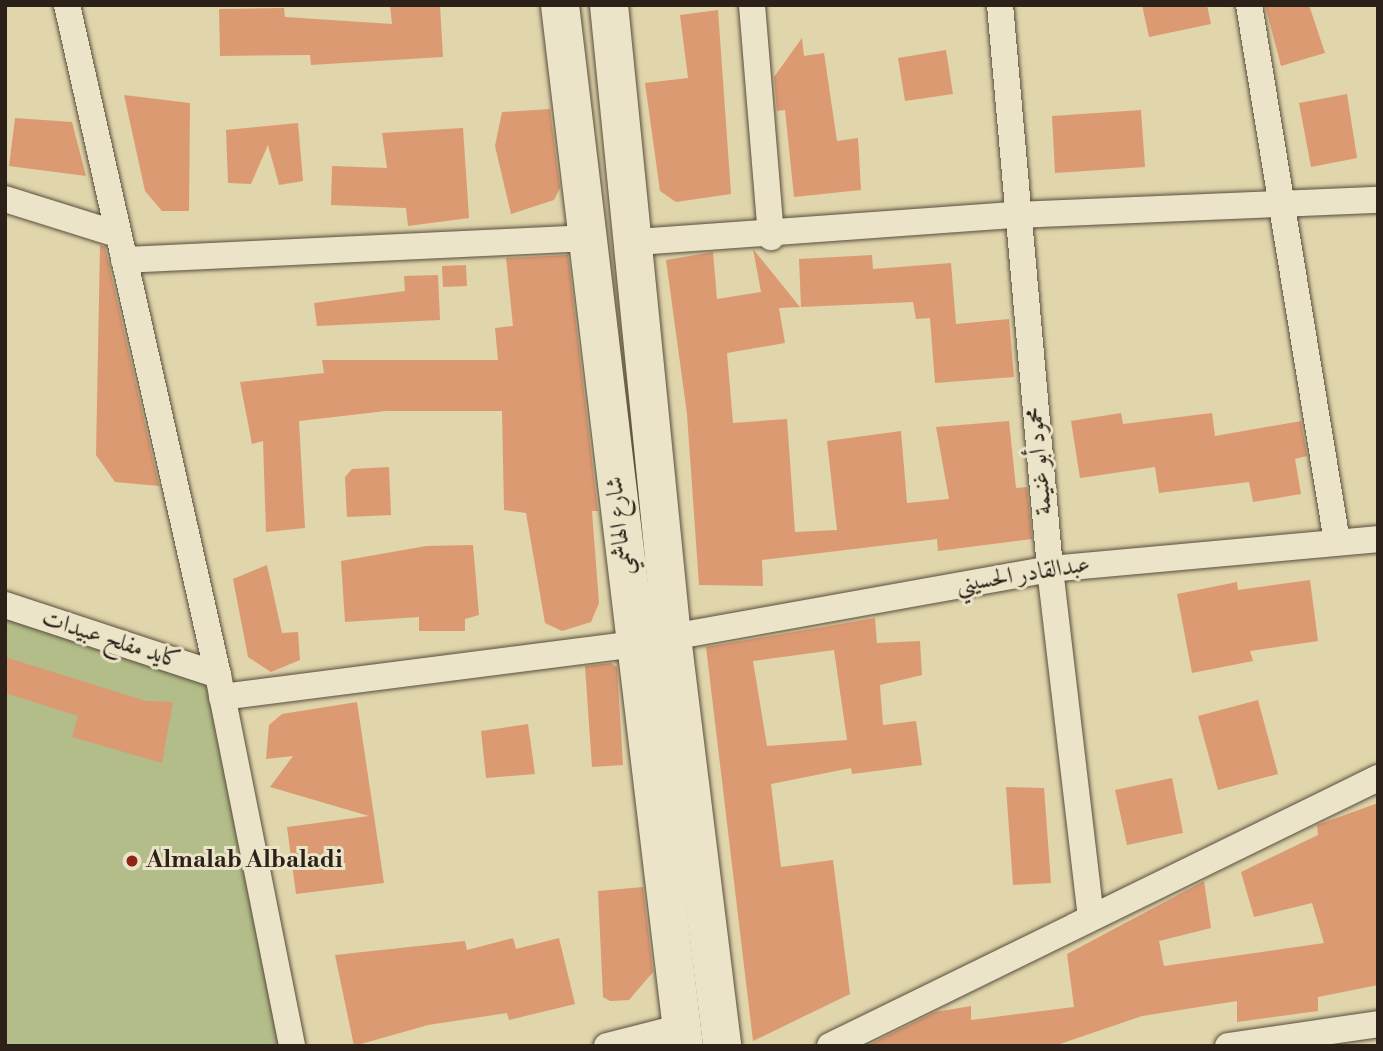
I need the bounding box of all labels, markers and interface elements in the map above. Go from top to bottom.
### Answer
street label: محمود أبو غنيمة [1021,406,1059,516]
street label: شارع الهاشمي [600,475,640,577]
street label: عبدالقادر الحسيني [954,550,1092,600]
street label: كايد مفلح عبيدات [38,604,184,676]
place label: Almalab Albaladi [146,847,343,875]
marker: Almalab Albaladi [124,853,140,869]

